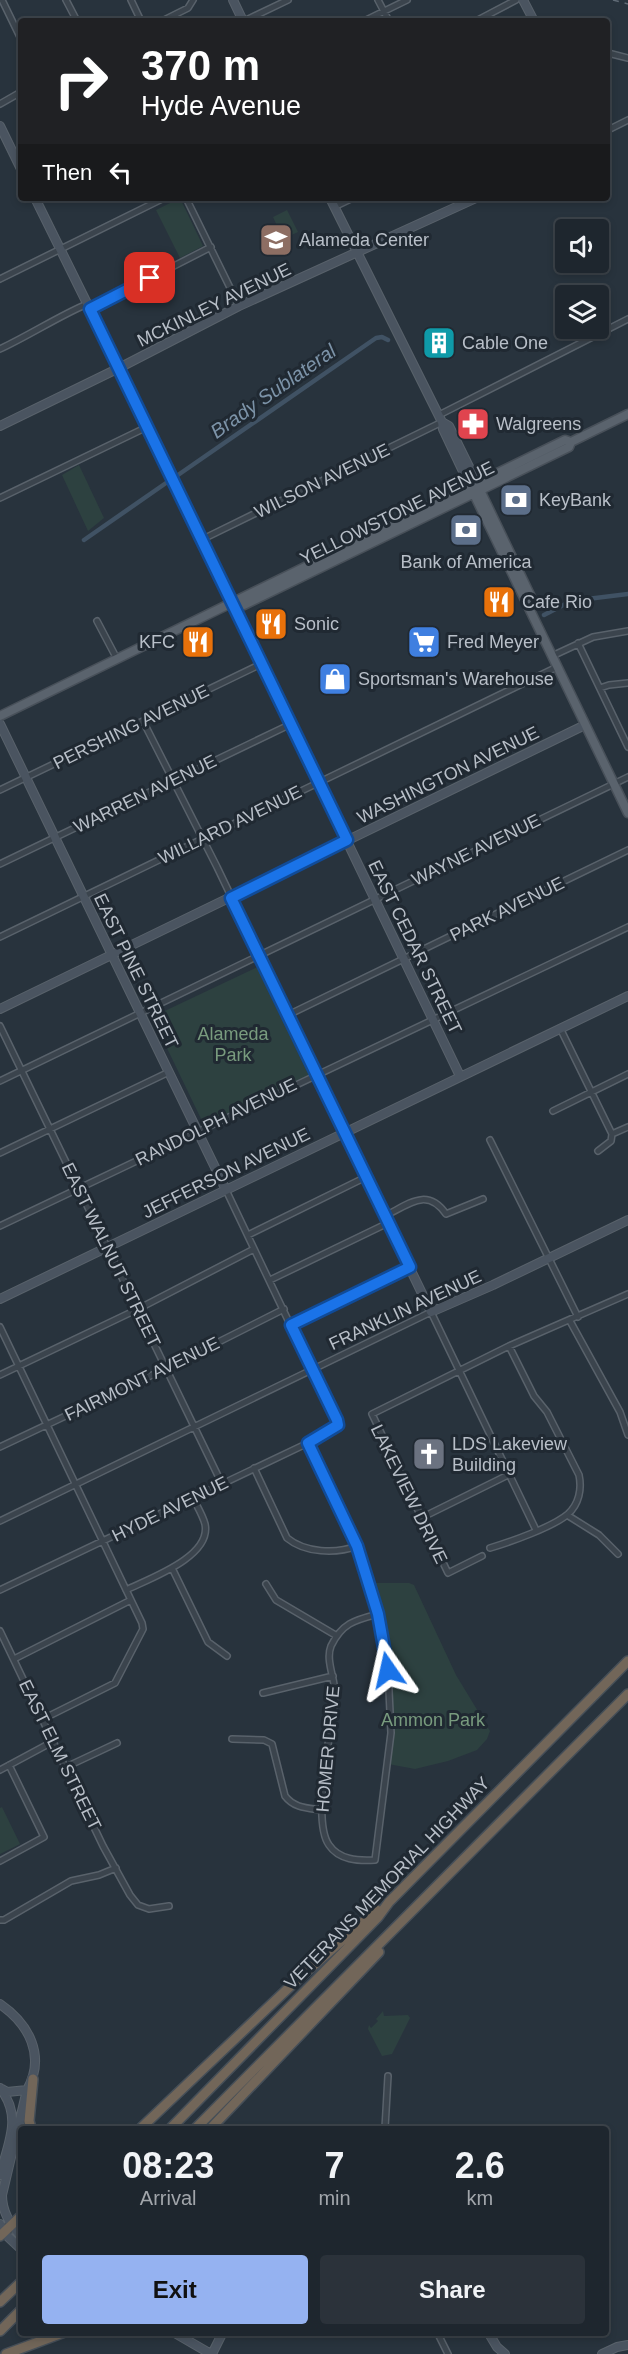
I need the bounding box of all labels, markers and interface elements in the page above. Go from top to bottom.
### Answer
icon: right [42,42,120,120]
text: 370 m [141,42,260,89]
text: Hyde Avenue [141,91,301,121]
icon: left [104,156,137,189]
text: Then [42,160,92,185]
map controls [555,219,609,339]
button: sound [555,219,609,273]
school or university icon: Alameda Center [258,222,294,258]
place label: Alameda Center [299,230,429,250]
pin [124,252,175,303]
street label: MCKINLEY AVENUE [134,259,294,351]
icon: arrive [133,261,166,294]
button: layers [555,285,609,339]
building icon: Cable One [421,325,457,361]
place label: Cable One [462,333,548,353]
water label: Brady Sublateral [206,339,340,442]
pharmacy icon: Walgreens [455,406,491,442]
place label: Walgreens [496,414,581,434]
street label: WILSON AVENUE [251,440,393,522]
street label: YELLOWSTONE AVENUE [297,457,497,569]
bank icon: KeyBank [498,482,534,518]
place label: KeyBank [539,490,612,510]
bank icon: Bank of America [448,512,484,548]
place label: Bank of America [400,552,533,572]
restaurant icon: Cafe Rio [481,584,517,620]
place label: Cafe Rio [522,592,592,612]
restaurant icon: Sonic [253,606,289,642]
place label: Sonic [294,614,339,634]
restaurant icon: KFC [180,624,216,660]
supermarket icon: Fred Meyer [406,624,442,660]
place label: KFC [139,632,175,652]
place label: Fred Meyer [447,632,539,652]
shop icon: Sportsman's Warehouse [317,661,353,697]
place label: Sportsman's Warehouse [358,669,554,689]
street label: PERSHING AVENUE [50,681,212,773]
street label: WASHINGTON AVENUE [354,722,542,828]
street label: WARREN AVENUE [70,751,220,837]
street label: WILLARD AVENUE [155,782,305,868]
street label: WAYNE AVENUE [408,810,544,890]
street label: EAST CEDAR STREET [364,857,466,1037]
street label: PARK AVENUE [447,873,567,945]
street label: EAST PINE STREET [90,890,182,1052]
park label: Alameda Park [197,1024,270,1065]
street label: RANDOLPH AVENUE [132,1074,300,1170]
street label: JEFFERSON AVENUE [139,1124,313,1222]
street label: EAST WALNUT STREET [58,1160,164,1350]
street label: FRANKLIN AVENUE [326,1266,484,1354]
street label: FAIRMONT AVENUE [61,1333,223,1425]
street label: LAKEVIEW DRIVE [367,1421,451,1567]
place label: LDS Lakeview Building [452,1434,568,1475]
church icon: LDS Lakeview Building [411,1436,447,1472]
street label: HYDE AVENUE [109,1472,231,1546]
position arrow [356,1638,420,1702]
street label: EAST ELM STREET [15,1677,105,1833]
street label: HOMER DRIVE [313,1685,343,1813]
park label: Ammon Park [381,1710,486,1730]
street label: VETERANS MEMORIAL HIGHWAY [280,1773,494,1993]
text: 08:23 [122,2145,214,2186]
text: 7 [324,2145,345,2186]
text: 2.6 [455,2145,505,2186]
text: Arrival [140,2187,197,2209]
text: min [318,2187,351,2209]
text: km [466,2187,493,2209]
button: Exit [42,2255,308,2324]
button: Share [320,2255,585,2324]

